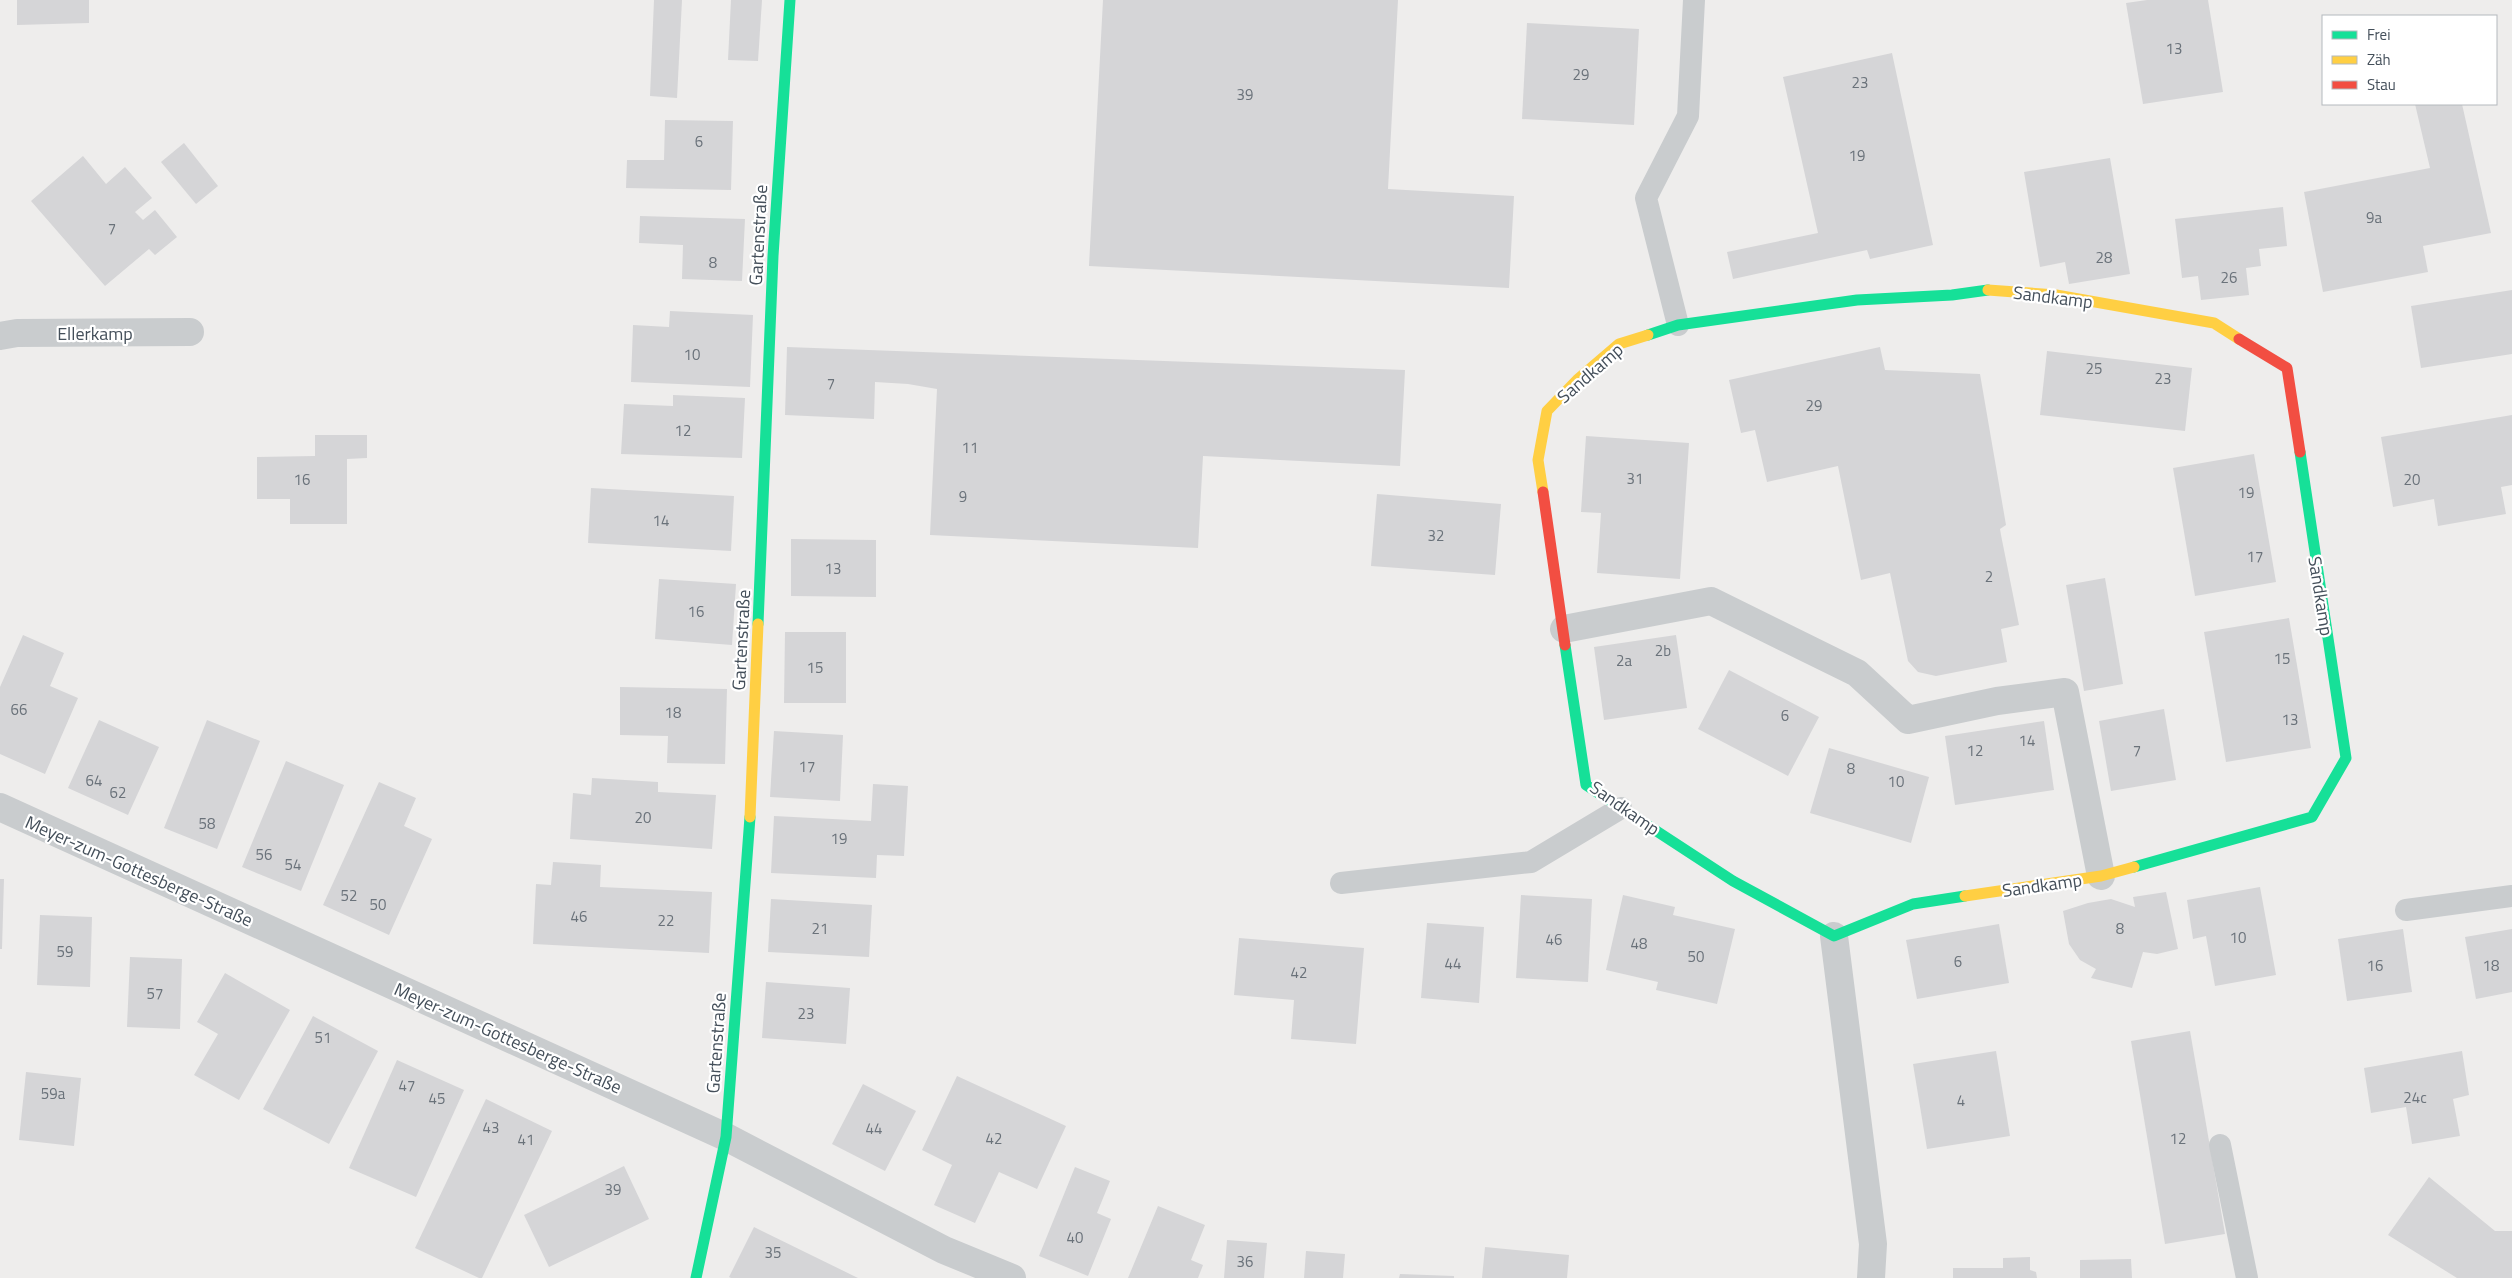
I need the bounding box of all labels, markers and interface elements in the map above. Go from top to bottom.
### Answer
legend [2322,15,2497,105]
text: Frei [2367,23,2390,46]
house number: 13 [2166,37,2182,60]
text: Zäh [2367,48,2391,71]
house number: 29 [1573,63,1589,86]
house number: 23 [1852,71,1868,94]
text: Stau [2367,73,2396,96]
house number: 39 [1237,83,1253,106]
house number: 6 [695,130,703,153]
house number: 19 [1849,144,1865,167]
street label: Gartenstraße [742,184,774,286]
house number: 9a [2366,206,2382,229]
house number: 7 [108,217,116,240]
house number: 28 [2096,246,2112,269]
house number: 8 [709,251,717,274]
house number: 26 [2221,266,2237,289]
street label: Sandkamp [2012,279,2094,315]
street label: Ellerkamp [57,320,133,347]
street label: Sandkamp [1551,337,1629,409]
house number: 10 [684,343,700,366]
house number: 25 [2086,357,2102,380]
house number: 23 [2155,367,2171,390]
house number: 7 [827,372,835,395]
house number: 29 [1806,394,1822,417]
house number: 12 [675,419,691,442]
house number: 11 [962,436,978,459]
house number: 31 [1627,467,1643,490]
house number: 16 [294,468,310,491]
house number: 20 [2404,468,2420,491]
house number: 19 [2238,481,2254,504]
house number: 9 [959,485,967,508]
house number: 14 [653,509,669,532]
house number: 32 [1428,524,1444,547]
house number: 17 [2247,545,2263,568]
street label: Sandkamp [2301,554,2341,638]
house number: 13 [825,557,841,580]
house number: 2 [1985,565,1993,588]
street label: Gartenstraße [725,589,757,691]
house number: 16 [688,600,704,623]
house number: 2b [1655,639,1671,662]
house number: 15 [2274,647,2290,670]
house number: 2a [1616,649,1632,672]
house number: 15 [807,656,823,679]
house number: 66 [11,698,27,721]
house number: 18 [665,701,681,724]
house number: 6 [1781,704,1789,727]
house number: 13 [2282,708,2298,731]
house number: 14 [2019,729,2035,752]
house number: 12 [1967,739,1983,762]
house number: 7 [2133,739,2141,762]
house number: 17 [799,755,815,778]
house number: 8 [1847,757,1855,780]
house number: 64 [86,769,102,792]
house number: 10 [1888,770,1904,793]
street label: Sandkamp [1584,774,1666,842]
house number: 62 [110,781,126,804]
house number: 20 [635,806,651,829]
street label: Meyer-zum-Gottesberge-Straße [21,809,257,933]
house number: 58 [199,812,215,835]
house number: 19 [831,827,847,850]
house number: 56 [256,843,272,866]
house number: 54 [285,853,301,876]
street label: Sandkamp [2000,866,2084,904]
house number: 52 [341,884,357,907]
house number: 50 [370,893,386,916]
house number: 46 [571,905,587,928]
house number: 22 [658,909,674,932]
house number: 21 [812,917,828,940]
house number: 8 [2116,917,2124,940]
house number: 10 [2230,926,2246,949]
house number: 46 [1546,928,1562,951]
house number: 48 [1631,932,1647,955]
house number: 59 [57,940,73,963]
house number: 50 [1688,945,1704,968]
house number: 6 [1954,950,1962,973]
house number: 44 [1445,952,1461,975]
house number: 16 [2367,954,2383,977]
house number: 18 [2483,954,2499,977]
house number: 42 [1291,961,1307,984]
street label: Meyer-zum-Gottesberge-Straße [390,976,626,1100]
house number: 57 [147,982,163,1005]
street label: Gartenstraße [699,992,733,1094]
house number: 23 [798,1002,814,1025]
house number: 51 [315,1026,331,1049]
house number: 47 [399,1074,415,1097]
house number: 59a [41,1082,66,1105]
house number: 24c [2403,1086,2427,1109]
house number: 45 [429,1087,445,1110]
house number: 4 [1957,1089,1965,1112]
house number: 43 [483,1116,499,1139]
house number: 44 [866,1117,882,1140]
house number: 42 [986,1127,1002,1150]
house number: 12 [2170,1127,2186,1150]
house number: 41 [518,1128,534,1151]
house number: 39 [605,1178,621,1201]
house number: 40 [1067,1226,1083,1249]
house number: 35 [765,1241,781,1264]
house number: 36 [1237,1250,1253,1273]

